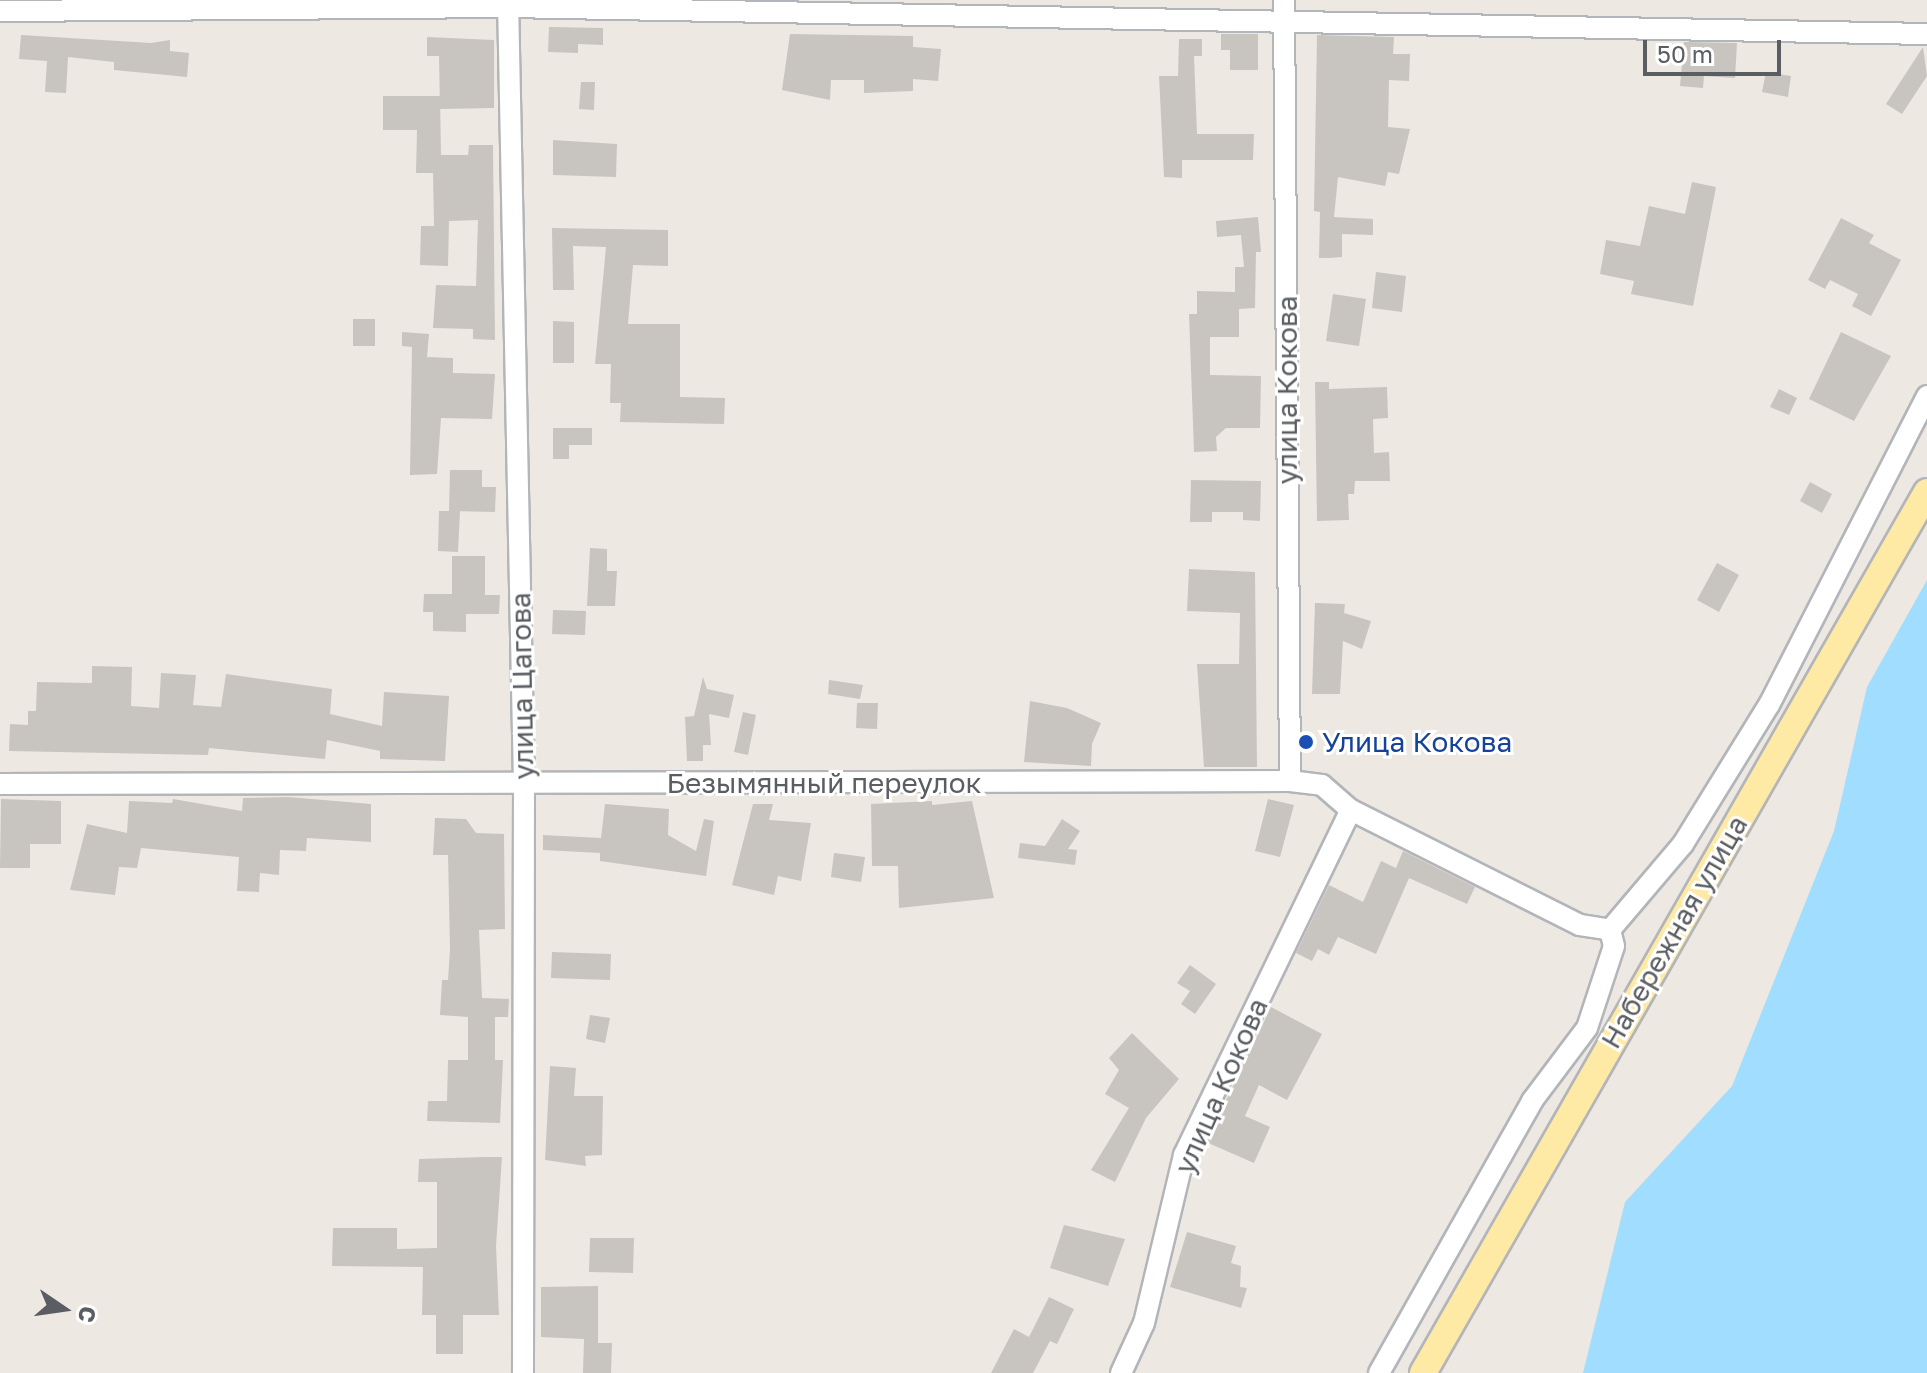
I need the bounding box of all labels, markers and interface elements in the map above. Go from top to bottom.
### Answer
scale bar [1647,24,1785,74]
text: 50 m [1657,39,1713,68]
street label: улица Кокова [1270,296,1304,484]
street label: улица Цагова [504,592,540,780]
place label: Улица Кокова [1322,725,1512,759]
marker: Улица Кокова [1297,733,1315,751]
street label: Безымянный переулок [666,766,982,800]
street label: Набережная улица [1594,810,1754,1054]
street label: улица Кокова [1167,993,1275,1179]
north arrow [24,1269,104,1349]
text: С [73,1304,103,1325]

